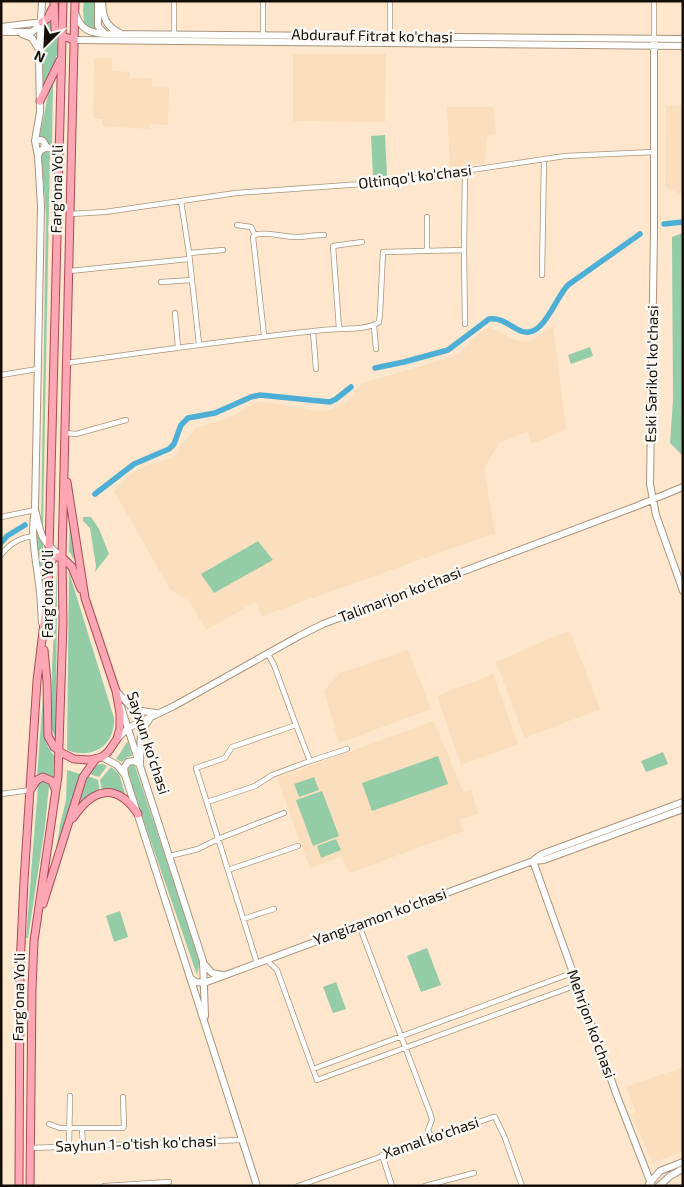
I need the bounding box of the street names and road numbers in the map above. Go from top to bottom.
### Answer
street label: Abdurauf Fitrat ko'chasi [291,25,453,45]
street label: Farg'ona Yo'li [46,144,66,233]
street label: Oltinqo'l ko'chasi [357,160,473,192]
street label: Eski Sariko'l ko'chasi [641,305,661,443]
street label: Farg'ona Yo'li [38,550,56,638]
street label: Talimarjon ko'chasi [336,562,464,627]
street label: Sayxun ko'chasi [124,689,174,796]
street label: Yangizamon ko'chasi [311,884,449,949]
street label: Farg'ona Yo'li [8,952,28,1041]
street label: Mehrjon ko'chasi [563,967,620,1081]
street label: Xamal ko'chasi [380,1112,481,1162]
street label: Sayhun 1-o'tish ko'chasi [55,1131,217,1155]

